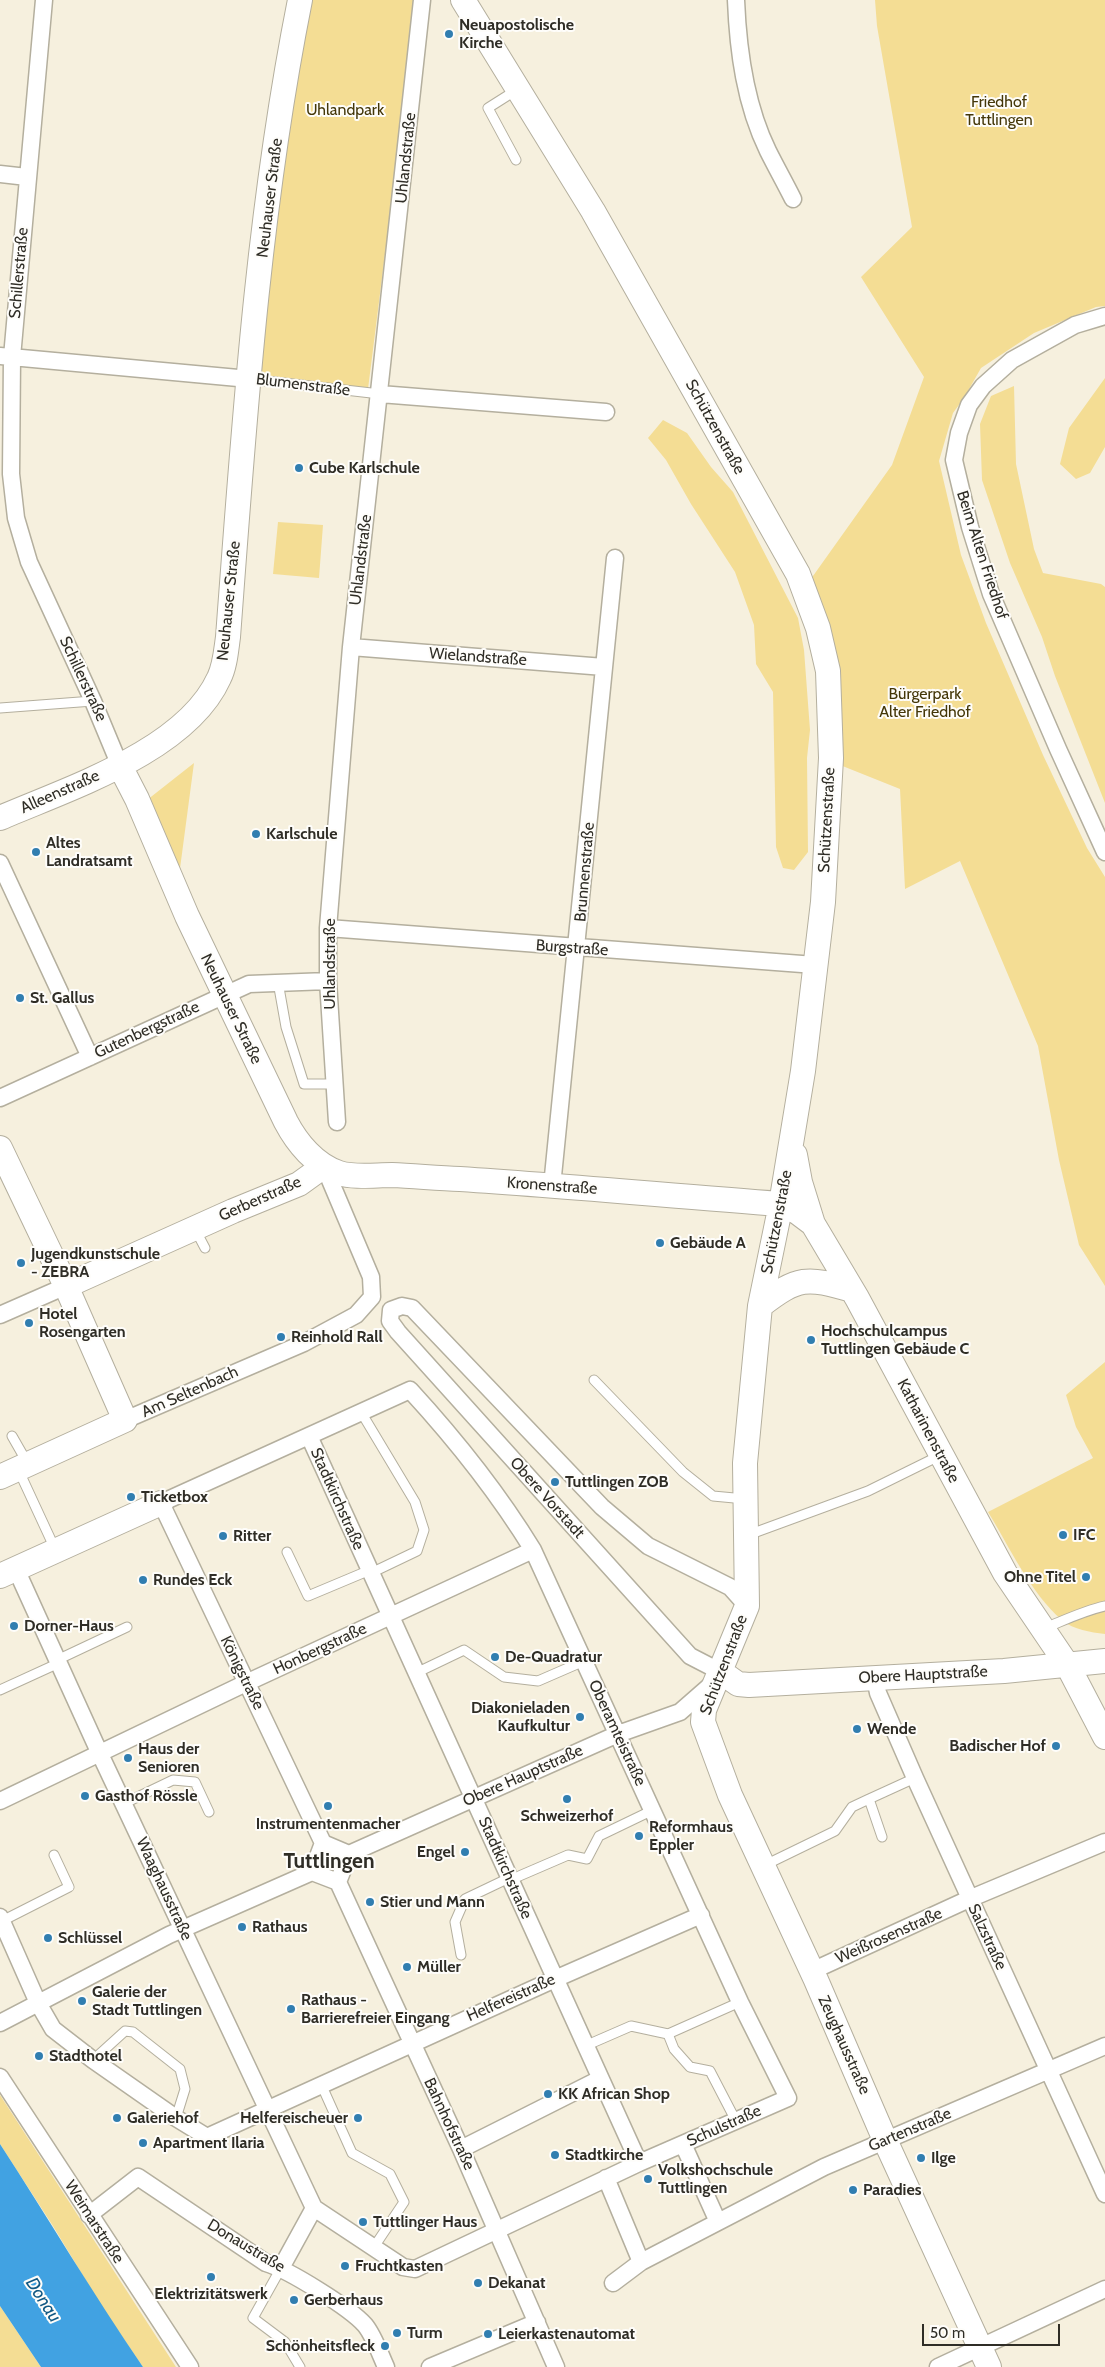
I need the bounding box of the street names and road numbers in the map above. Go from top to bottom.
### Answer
street label: Uhlandstraße [392,112,420,204]
street label: Neuhauser Straße [253,137,287,259]
street label: Schillerstraße [5,227,33,319]
street label: Blumenstraße [255,370,351,400]
street label: Schützenstraße [681,376,749,478]
street label: Beim Alten Friedhof [952,488,1012,622]
street label: Uhlandstraße [346,513,376,607]
street label: Neuhauser Straße [213,540,245,662]
street label: Schillerstraße [55,634,111,724]
street label: Wielandstraße [428,644,528,670]
street label: Alleenstraße [17,766,103,818]
street label: Schützenstraße [815,767,839,873]
street label: Brunnenstraße [571,821,599,923]
street label: Uhlandstraße [320,918,340,1010]
street label: Burgstraße [535,936,609,960]
street label: Neuhauser Straße [196,951,266,1067]
street label: Gutenbergstraße [92,997,202,1063]
street label: Schützenstraße [758,1168,796,1276]
street label: Gerberstraße [216,1172,304,1226]
street label: Kronenstraße [506,1173,598,1199]
street label: Am Seltenbach [139,1362,241,1422]
street label: Katharinenstraße [893,1376,963,1486]
street label: Stadtkirchstraße [306,1445,368,1553]
street label: Obere Vorstadt [506,1453,588,1543]
street label: Schützenstraße [696,1612,752,1718]
street label: Honbergstraße [270,1619,370,1679]
street label: Königstraße [216,1633,268,1713]
street label: Obere Hauptstraße [858,1662,988,1688]
street label: Oberamteistraße [584,1677,650,1789]
street label: Obere Hauptstraße [460,1741,586,1811]
street label: Stadtkirchstraße [474,1814,536,1922]
street label: Waaghausstraße [132,1835,196,1943]
street label: Salzstraße [963,1901,1011,1973]
street label: Weißrosenstraße [833,1904,945,1968]
street label: Helfereistraße [464,1970,558,2026]
street label: Zeughausstraße [814,1993,874,2097]
street label: Bahnhofstraße [419,2075,479,2173]
street label: Schulstraße [684,2101,764,2151]
street label: Gartenstraße [866,2104,954,2156]
street label: Weimarstraße [60,2177,128,2267]
street label: Donaustraße [204,2215,288,2277]

